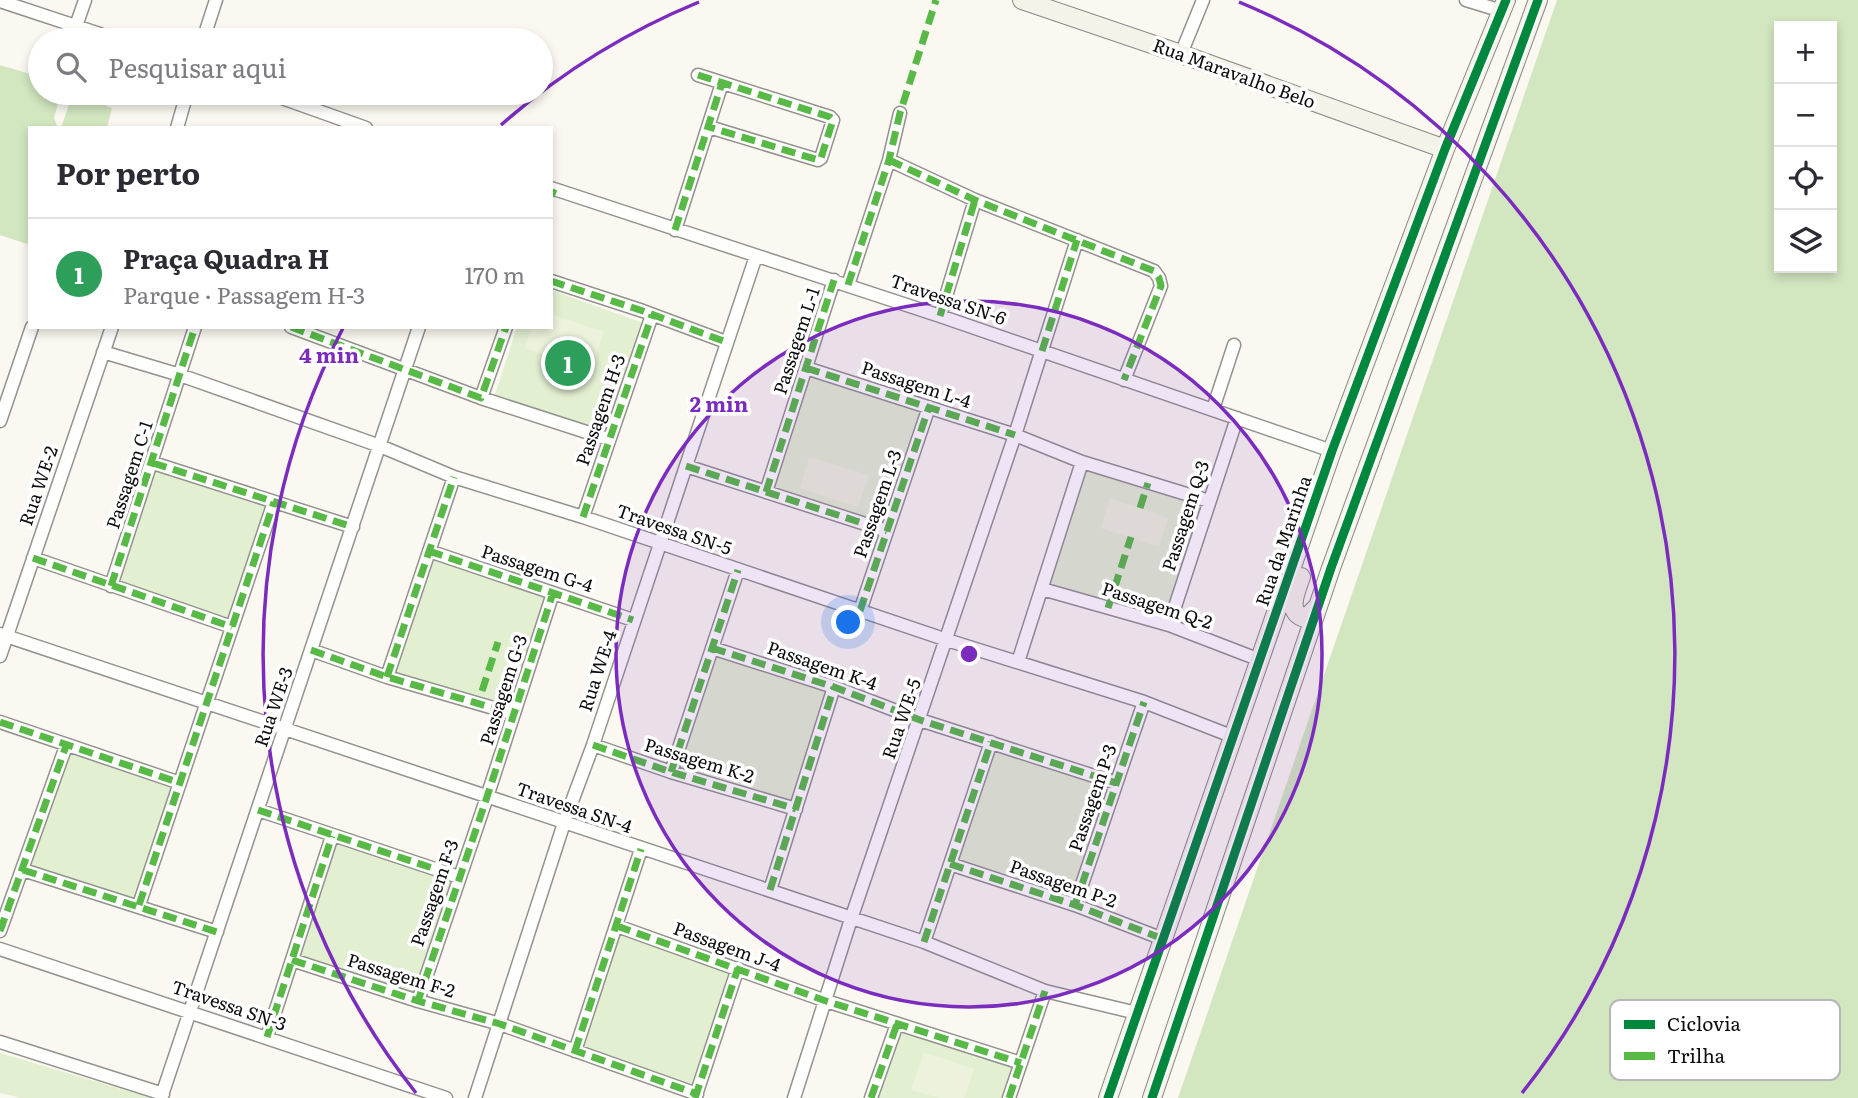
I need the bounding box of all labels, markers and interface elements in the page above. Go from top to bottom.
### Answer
map controls [1774,21,1837,273]
button: + [1774,21,1837,84]
search box [28,28,553,105]
street label: Rua Maravalho Belo [1150,31,1320,115]
text: Pesquisar aqui [108,47,286,86]
icon: search [52,48,90,86]
button: − [1774,84,1837,147]
button: locate [1774,147,1837,210]
text: Por perto [56,150,200,194]
button: layers [1774,210,1837,273]
text: Praça Quadra H [123,238,329,277]
text: 1 [74,257,84,291]
text: 170 m [464,257,525,291]
street label: Travessa SN-6 [887,266,1010,331]
text: Parque · Passagem H-3 [123,277,365,311]
street label: Passagem L-1 [766,283,826,398]
pin: 1 [545,337,591,389]
text: 4 min [299,338,359,369]
street label: Passagem H-3 [568,350,631,469]
street label: Passagem L-4 [858,353,975,414]
text: 2 min [690,387,749,418]
street label: Passagem C-1 [98,417,159,532]
street label: Rua WE-2 [11,442,64,529]
street label: Passagem L-3 [845,446,908,561]
street label: Passagem Q-3 [1154,457,1215,574]
street label: Rua da Marinha [1248,471,1318,609]
street label: Travessa SN-5 [613,496,736,561]
street label: Passagem G-4 [478,537,597,598]
street label: Passagem Q-2 [1099,574,1216,635]
your location [831,605,865,639]
street label: Rua WE-4 [571,626,622,715]
street label: Passagem G-3 [472,631,533,748]
street label: Passagem K-4 [764,633,881,696]
centre of rings [957,642,981,666]
street label: Rua WE-3 [246,663,299,750]
street label: Rua WE-5 [874,675,927,762]
street label: Passagem K-2 [641,730,758,789]
street label: Passagem P-3 [1061,740,1123,855]
street label: Travessa SN-4 [513,774,636,839]
street label: Passagem F-3 [403,835,465,950]
street label: Passagem P-2 [1006,852,1121,914]
street label: Passagem J-4 [670,914,785,978]
street label: Passagem F-2 [344,945,459,1004]
street label: Travessa SN-3 [168,972,291,1037]
legend [1610,1000,1840,1080]
text: Ciclovia [1667,1009,1742,1037]
text: Trilha [1667,1041,1726,1069]

